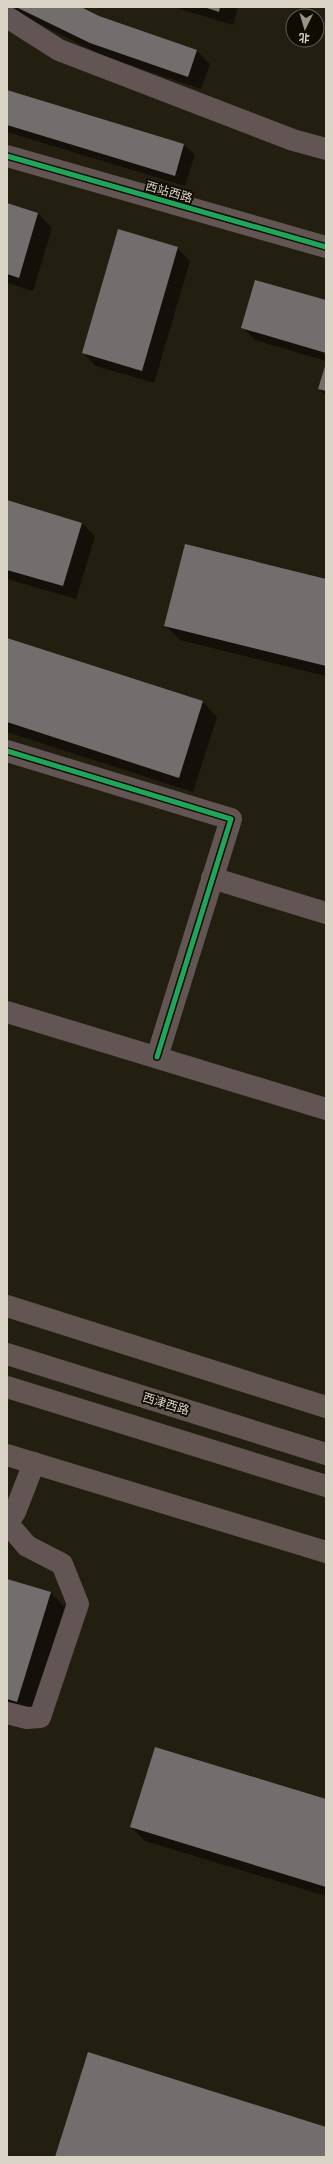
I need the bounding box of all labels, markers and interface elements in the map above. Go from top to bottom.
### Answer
north arrow [285,8,325,48]
text: 北 [298,31,310,44]
street label: 西站西路 [144,179,194,205]
street label: 西津西路 [141,1390,191,1418]

